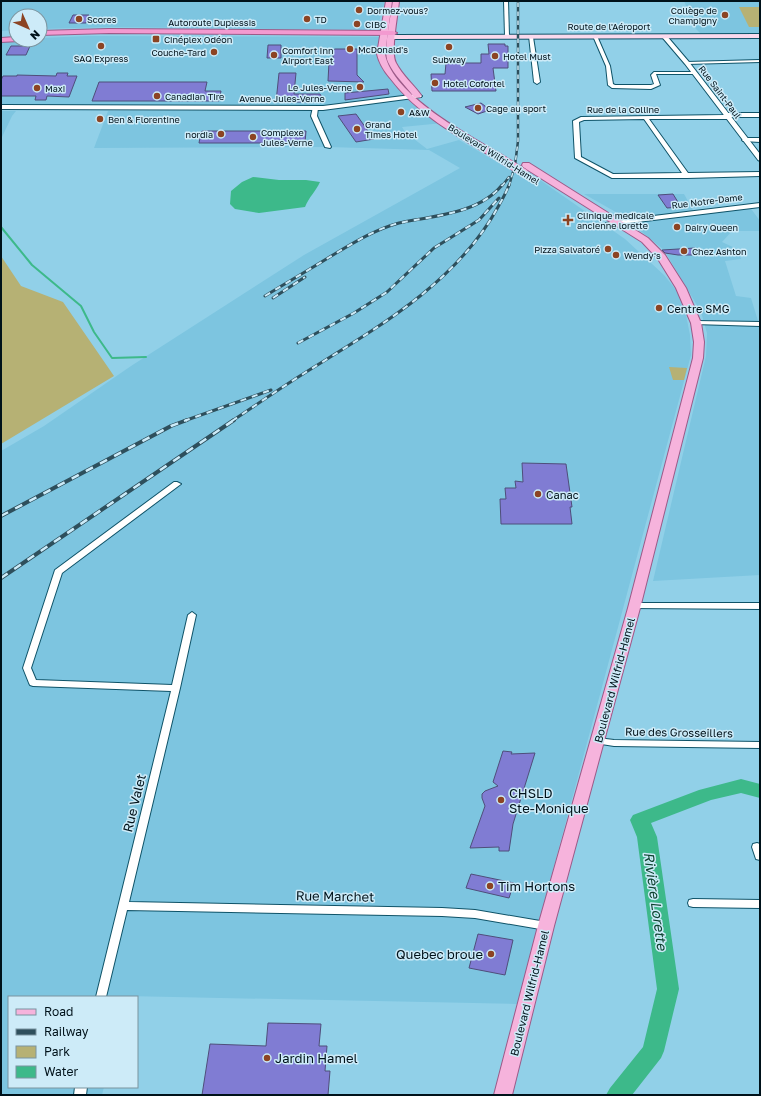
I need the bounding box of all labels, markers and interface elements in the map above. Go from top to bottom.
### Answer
marker: Dormez-vous? [354,5,364,15]
place label: Dormez-vous? [367,5,429,16]
place label: Collège de Champigny [668,5,717,26]
north arrow [8,8,48,48]
marker: Collège de Champigny [720,10,730,20]
marker: Scores [74,14,84,24]
place label: Scores [87,14,117,25]
marker: TD [302,14,312,24]
place label: TD [315,14,327,25]
street label: Autoroute Duplessis [168,17,256,28]
marker: CIBC [352,19,362,29]
place label: CIBC [365,19,386,30]
street label: Route de l'Aéroport [568,21,651,32]
text: N [28,28,43,43]
marker: Cinéplex Odéon [151,34,161,44]
place label: Cinéplex Odéon [164,34,232,45]
marker: SAQ Express [96,41,106,51]
marker: Subway [444,42,454,52]
marker: McDonald's [345,44,355,54]
place label: McDonald's [358,44,408,55]
place label: Comfort Inn Airport East [282,45,334,66]
place label: Couche-Tard [151,47,206,58]
marker: Couche-Tard [209,47,219,57]
marker: Comfort Inn Airport East [269,50,279,60]
marker: Hotel Must [490,51,500,61]
place label: Hotel Must [503,51,551,62]
place label: SAQ Express [74,53,129,64]
place label: Subway [432,54,466,65]
street label: Rue Saint-Paul [696,63,744,121]
marker: Hotel Cofortel [430,78,440,88]
place label: Hotel Cofortel [443,78,505,89]
place label: Le Jules-Verne [288,82,352,93]
marker: Le Jules-Verne [355,82,365,92]
marker: Maxi [32,83,42,93]
place label: Maxi [45,83,65,94]
marker: Canadian Tire [152,91,162,101]
place label: Canadian Tire [165,91,224,102]
street label: Avenue Jules-Verne [239,93,325,104]
marker: Cage au sport [473,103,483,113]
place label: Cage au sport [486,103,546,114]
street label: Rue de la Colline [587,104,659,115]
marker: A&W [396,107,406,117]
place label: A&W [409,107,430,118]
marker: Ben & Florentine [95,114,105,124]
place label: Ben & Florentine [108,114,180,125]
place label: Grand Times Hotel [365,119,417,140]
street label: Boulevard Wilfrid-Hamel [446,121,542,187]
marker: Grand Times Hotel [352,124,362,134]
place label: Complexe Jules-Verne [261,127,313,148]
place label: nordia [186,129,213,140]
marker: nordia [216,129,226,139]
marker: Complexe Jules-Verne [248,132,258,142]
street label: Rue Notre-Dame [671,191,743,211]
place label: Clinique medicale ancienne lorette [577,210,654,231]
marker: Clinique medicale ancienne lorette [562,214,574,226]
marker: Dairy Queen [672,222,682,232]
place label: Dairy Queen [685,222,738,233]
place label: Pizza Salvatoré [534,244,600,255]
marker: Pizza Salvatoré [603,244,613,254]
marker: Chez Ashton [679,246,689,256]
place label: Chez Ashton [692,246,746,257]
marker: Wendy's [611,250,621,260]
place label: Wendy's [624,250,661,261]
place label: Centre SMG [667,302,730,315]
marker: Centre SMG [654,303,664,313]
place label: Canac [546,488,579,501]
marker: Canac [533,489,543,499]
street label: Boulevard Wilfrid-Hamel [591,615,637,744]
street label: Rue des Grosseillers [625,725,733,739]
street label: Rue Valet [119,772,149,834]
place label: CHSLD Ste-Monique [509,785,589,816]
marker: CHSLD Ste-Monique [496,795,506,805]
water label: Rivière Lorette [641,851,671,952]
place label: Tim Hortons [498,878,575,894]
marker: Tim Hortons [485,881,495,891]
street label: Rue Marchet [296,887,374,905]
street label: Boulevard Wilfrid-Hamel [507,928,551,1057]
place label: Quebec broue [396,946,483,962]
marker: Quebec broue [486,949,496,959]
legend [8,996,138,1088]
text: Road [44,1004,73,1019]
text: Railway [44,1024,89,1039]
text: Park [44,1044,70,1059]
place label: Jardin Hamel [275,1050,358,1066]
marker: Jardin Hamel [262,1053,272,1063]
text: Water [44,1064,78,1079]

